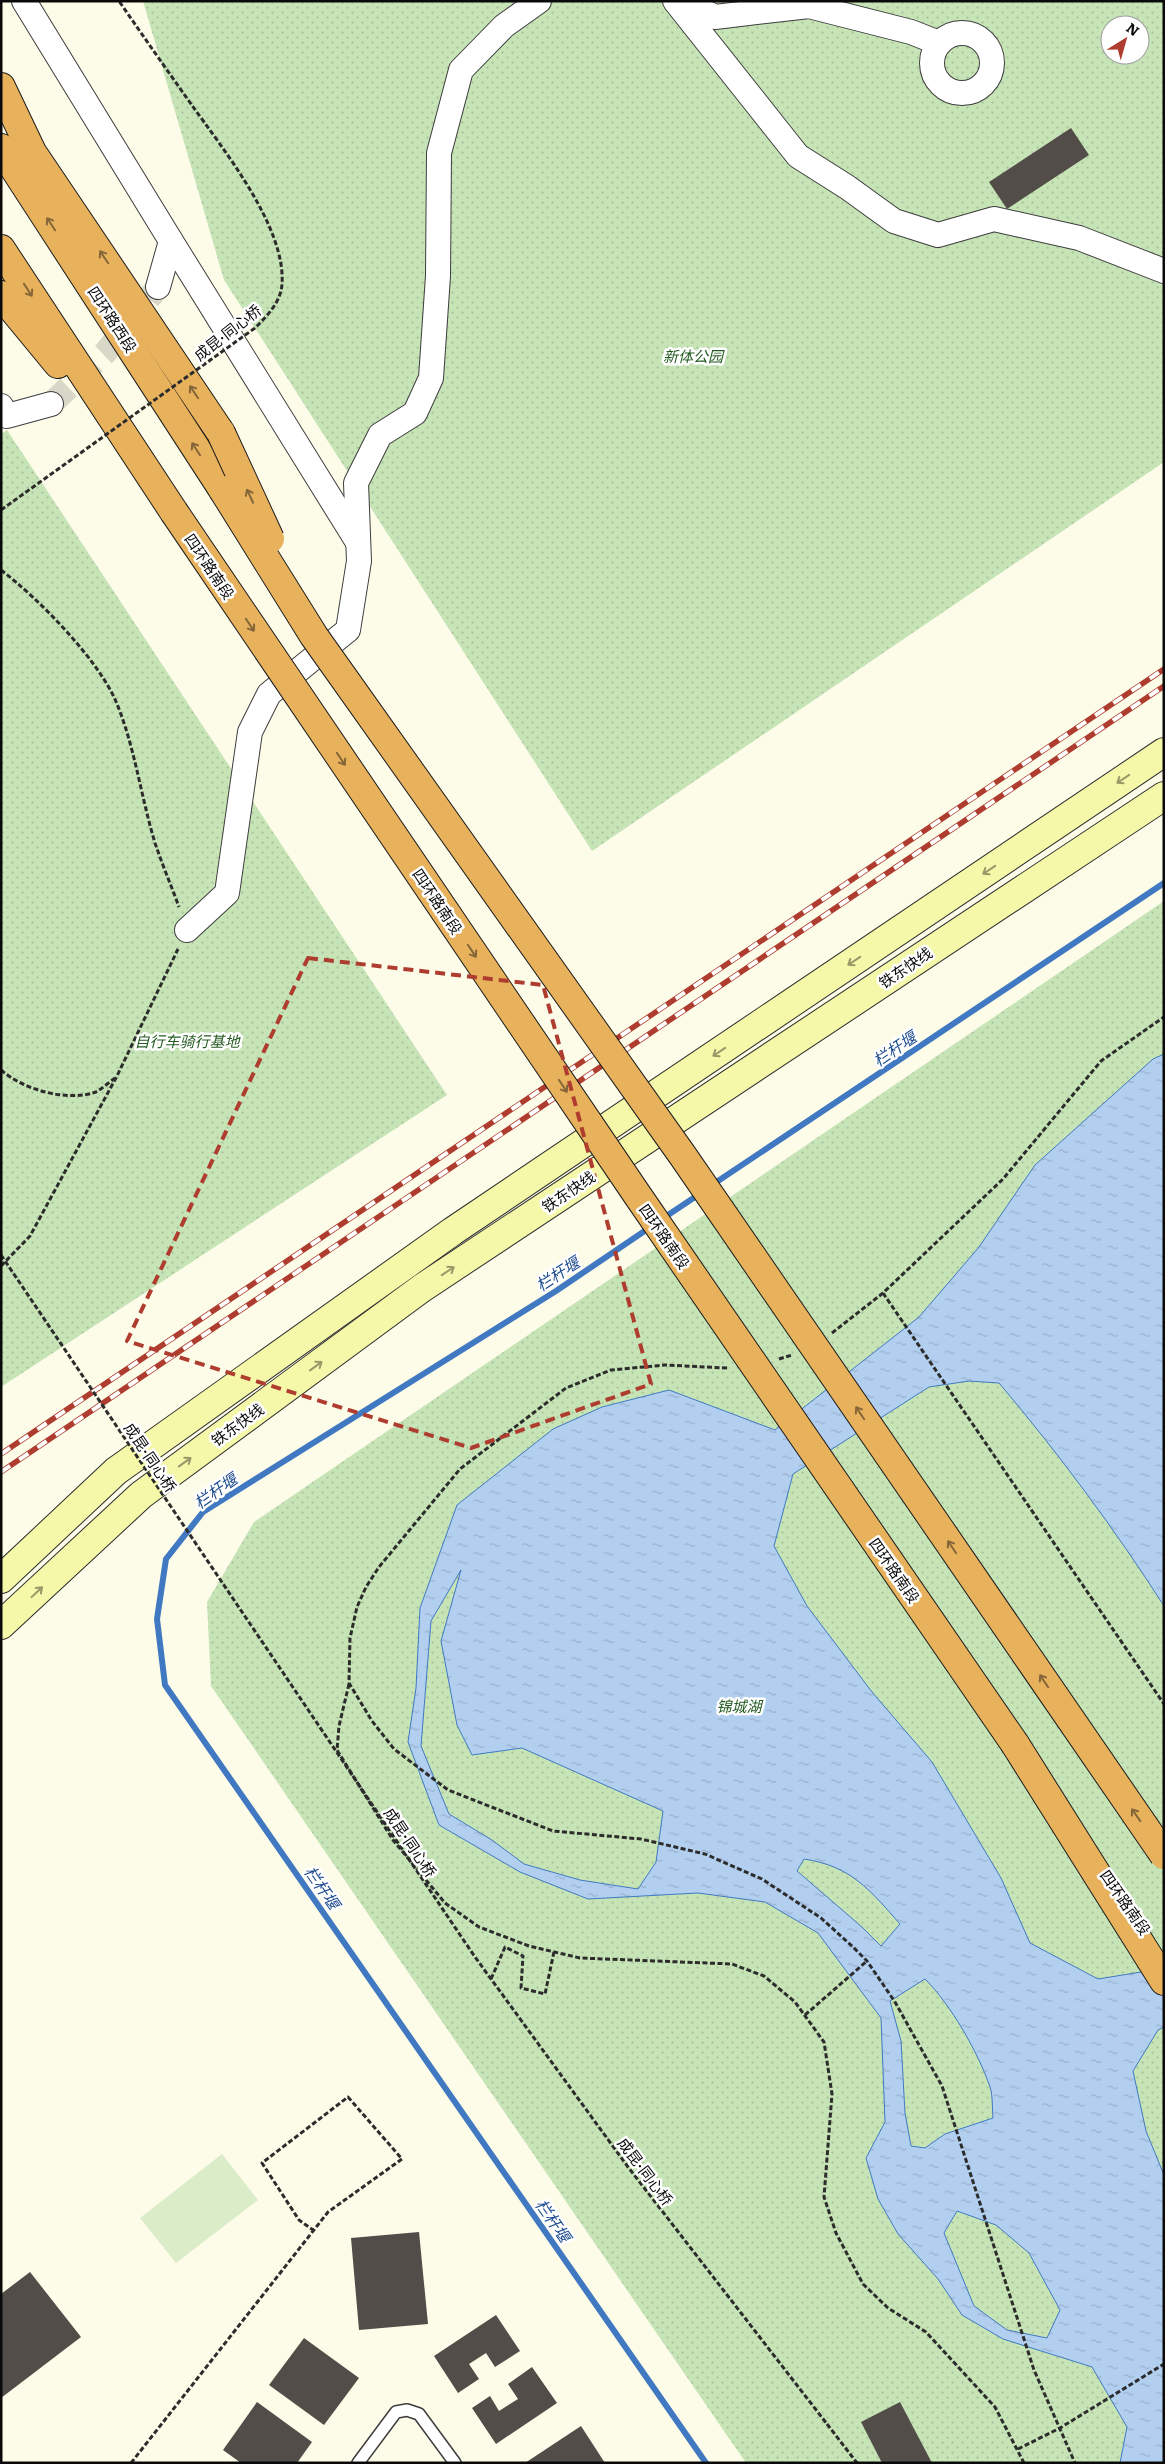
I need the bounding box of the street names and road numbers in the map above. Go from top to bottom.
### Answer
street label: 四环路西段 [83,281,143,357]
street label: 成昆·同心桥 [188,298,266,366]
street label: 四环路南段 [179,528,241,604]
street label: 四环路南段 [407,863,469,939]
street label: 铁东快线 [874,941,936,993]
street label: 铁东快线 [537,1165,599,1217]
street label: 四环路南段 [634,1199,696,1273]
street label: 铁东快线 [206,1397,268,1451]
street label: 成昆·同心桥 [119,1417,183,1497]
street label: 四环路南段 [864,1533,926,1607]
street label: 成昆·同心桥 [379,1802,443,1882]
street label: 四环路南段 [1095,1865,1157,1939]
street label: 成昆·同心桥 [613,2132,679,2210]

